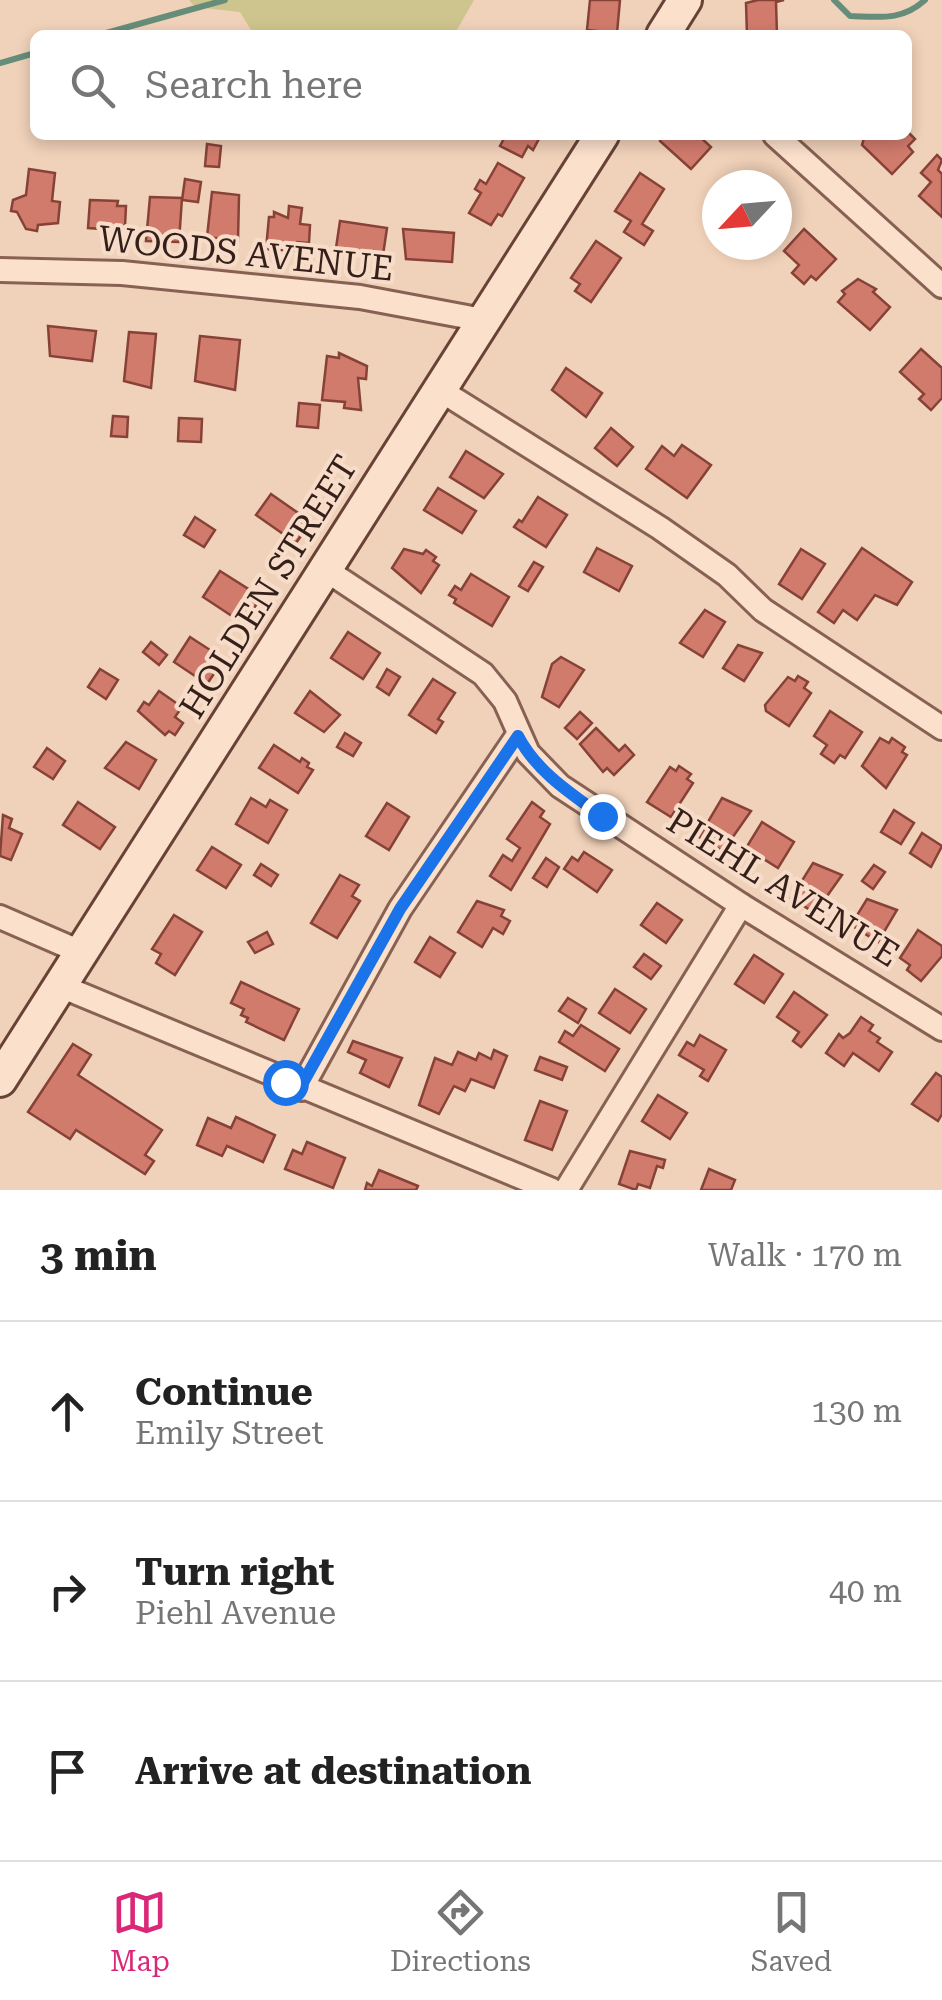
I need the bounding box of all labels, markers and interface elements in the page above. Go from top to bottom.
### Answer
search box [30,30,912,140]
icon: search [65,58,120,113]
text: Search here [145,63,363,107]
north arrow [702,170,792,260]
street label: WOODS AVENUE [97,218,395,290]
street label: HOLDEN STREET [172,448,366,726]
route end [580,794,626,840]
street label: PIEHL AVENUE [660,800,906,976]
route start [263,1060,309,1106]
text: 3 min [40,1231,157,1280]
text: Walk · 170 m [708,1236,902,1274]
text: Continue [135,1370,313,1414]
icon: ahead [40,1384,95,1439]
text: 130 m [811,1392,902,1430]
text: Emily Street [135,1414,324,1452]
text: Turn right [135,1550,334,1594]
icon: right [40,1564,95,1619]
text: 40 m [829,1572,902,1610]
text: Piehl Avenue [135,1594,336,1632]
icon: arrive [40,1744,95,1799]
text: Arrive at destination [135,1749,531,1793]
tab: Map [110,1885,170,1978]
tab: Directions [390,1885,531,1978]
tab: Saved [751,1885,832,1978]

